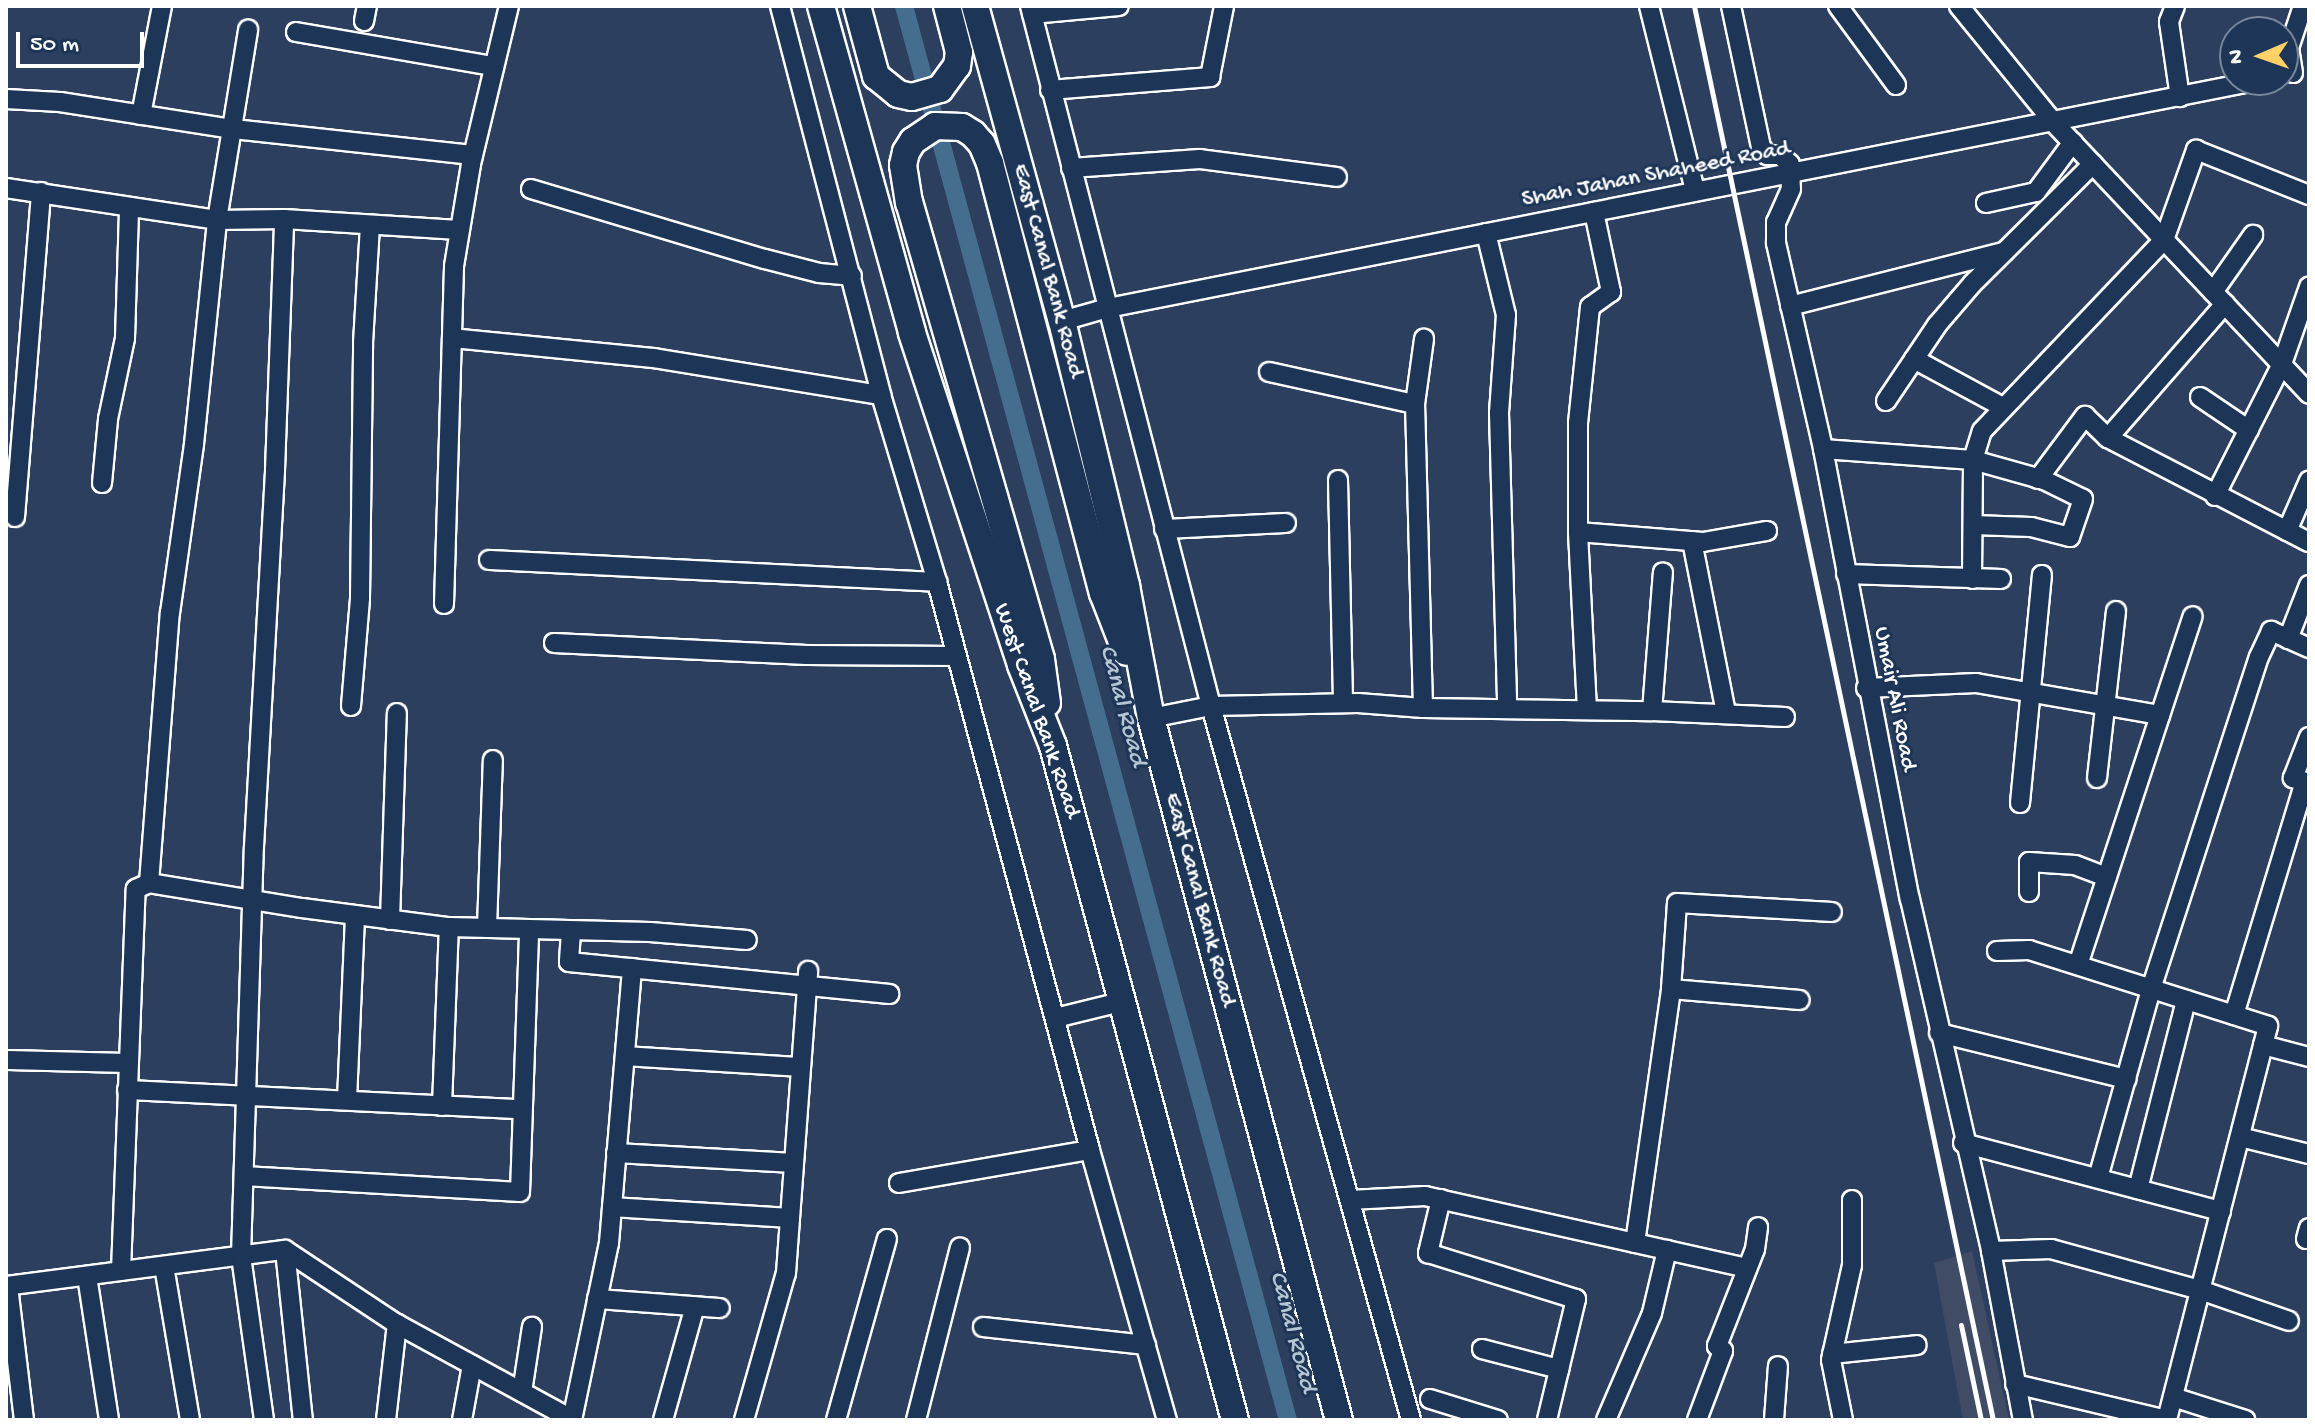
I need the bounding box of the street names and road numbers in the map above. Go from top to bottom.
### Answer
street label: Shah Jahan Shaheed Road [1520,135,1792,215]
street label: East Canal Bank Road [1005,161,1089,381]
street label: West Canal Bank Road [986,600,1086,822]
street label: Umair Ali Road [1866,624,1922,774]
street label: East Canal Bank Road [1157,790,1241,1010]

